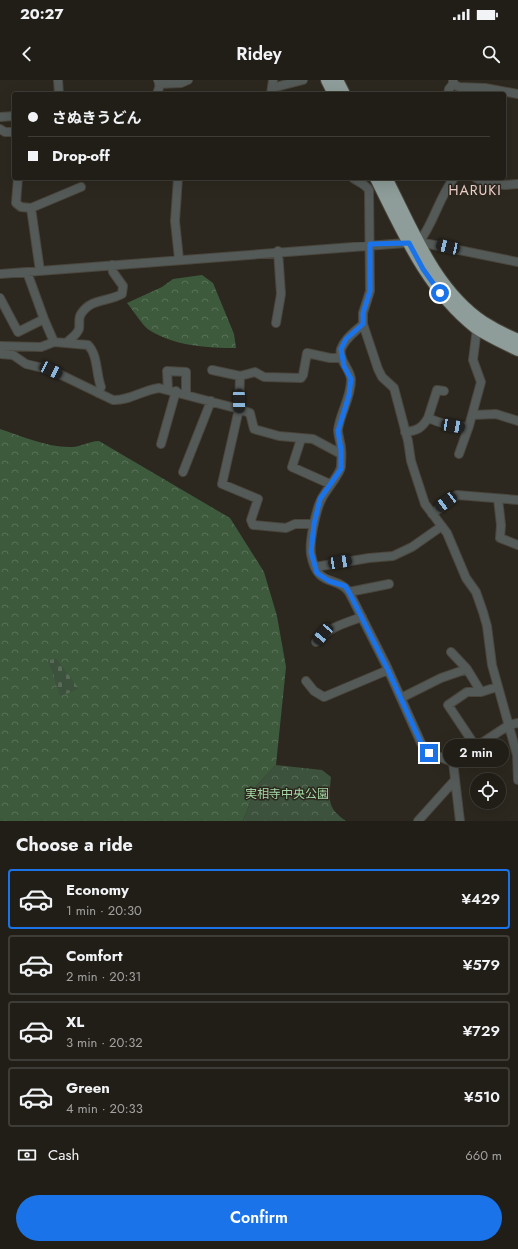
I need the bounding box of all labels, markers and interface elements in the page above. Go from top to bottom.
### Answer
text: 20:27 [20,3,64,25]
text: Ridey [236,41,282,67]
icon: back [16,43,38,65]
icon: search [480,43,502,65]
text: さぬきうどん [52,107,141,129]
text: Drop-off [52,145,110,167]
district label: HARUKI [448,180,502,200]
car [435,238,461,256]
route start [431,284,449,302]
car [38,359,64,381]
car [233,389,245,413]
car [440,418,466,434]
car [433,490,459,514]
car [327,554,353,570]
car [311,621,335,647]
callout: 2 min [443,739,509,767]
text: 2 min [459,743,493,762]
route end [420,744,438,762]
map controls [470,773,506,809]
button: locate [470,773,506,809]
park label: 実相寺中央公園 [245,785,329,803]
text: Choose a ride [16,832,133,858]
text: Economy [66,879,129,901]
icon: car [18,881,54,917]
text: ¥429 [461,888,500,910]
text: 1 min · 20:30 [66,901,142,920]
text: Comfort [66,945,123,967]
icon: car [18,947,54,983]
text: ¥579 [463,954,500,976]
text: 2 min · 20:31 [66,967,141,986]
text: XL [66,1011,84,1033]
icon: car [18,1013,54,1049]
text: ¥729 [463,1020,500,1042]
text: 3 min · 20:32 [66,1033,143,1052]
text: Green [66,1077,110,1099]
icon: car [18,1079,54,1115]
text: ¥510 [464,1086,500,1108]
text: 4 min · 20:33 [66,1099,143,1118]
icon: cash [16,1144,38,1166]
text: Cash [48,1144,79,1166]
text: 660 m [465,1146,502,1165]
button: Confirm [16,1195,502,1241]

